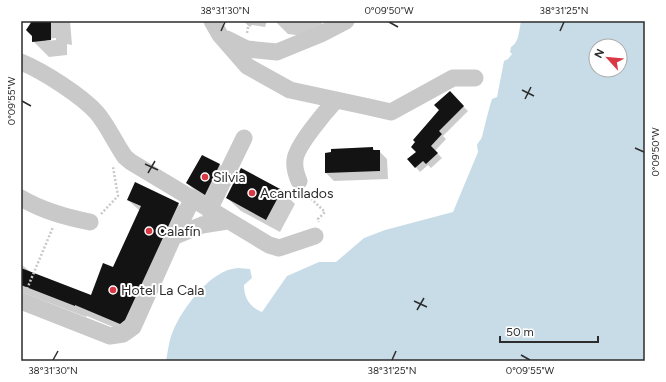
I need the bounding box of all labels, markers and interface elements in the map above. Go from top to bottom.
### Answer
text: 38°31'30"N [200,4,250,17]
text: 0°09'50"W [364,4,414,17]
text: 38°31'25"N [539,4,589,17]
north arrow [588,38,628,78]
text: N [592,47,607,60]
text: 0°09'55"W [5,76,18,125]
text: 0°09'50"W [649,127,662,177]
place label: Silvia [213,169,246,186]
marker: Silvia [200,172,210,182]
place label: Acantilados [260,185,334,202]
marker: Acantilados [247,188,257,198]
place label: Calafín [157,223,201,240]
marker: Calafín [144,226,154,236]
place label: Hotel La Cala [121,282,204,299]
marker: Hotel La Cala [108,285,118,295]
scale bar [500,318,598,344]
text: 50 m [506,325,534,339]
text: 38°31'30"N [28,364,78,377]
text: 38°31'25"N [367,364,417,377]
text: 0°09'55"W [506,364,555,377]

